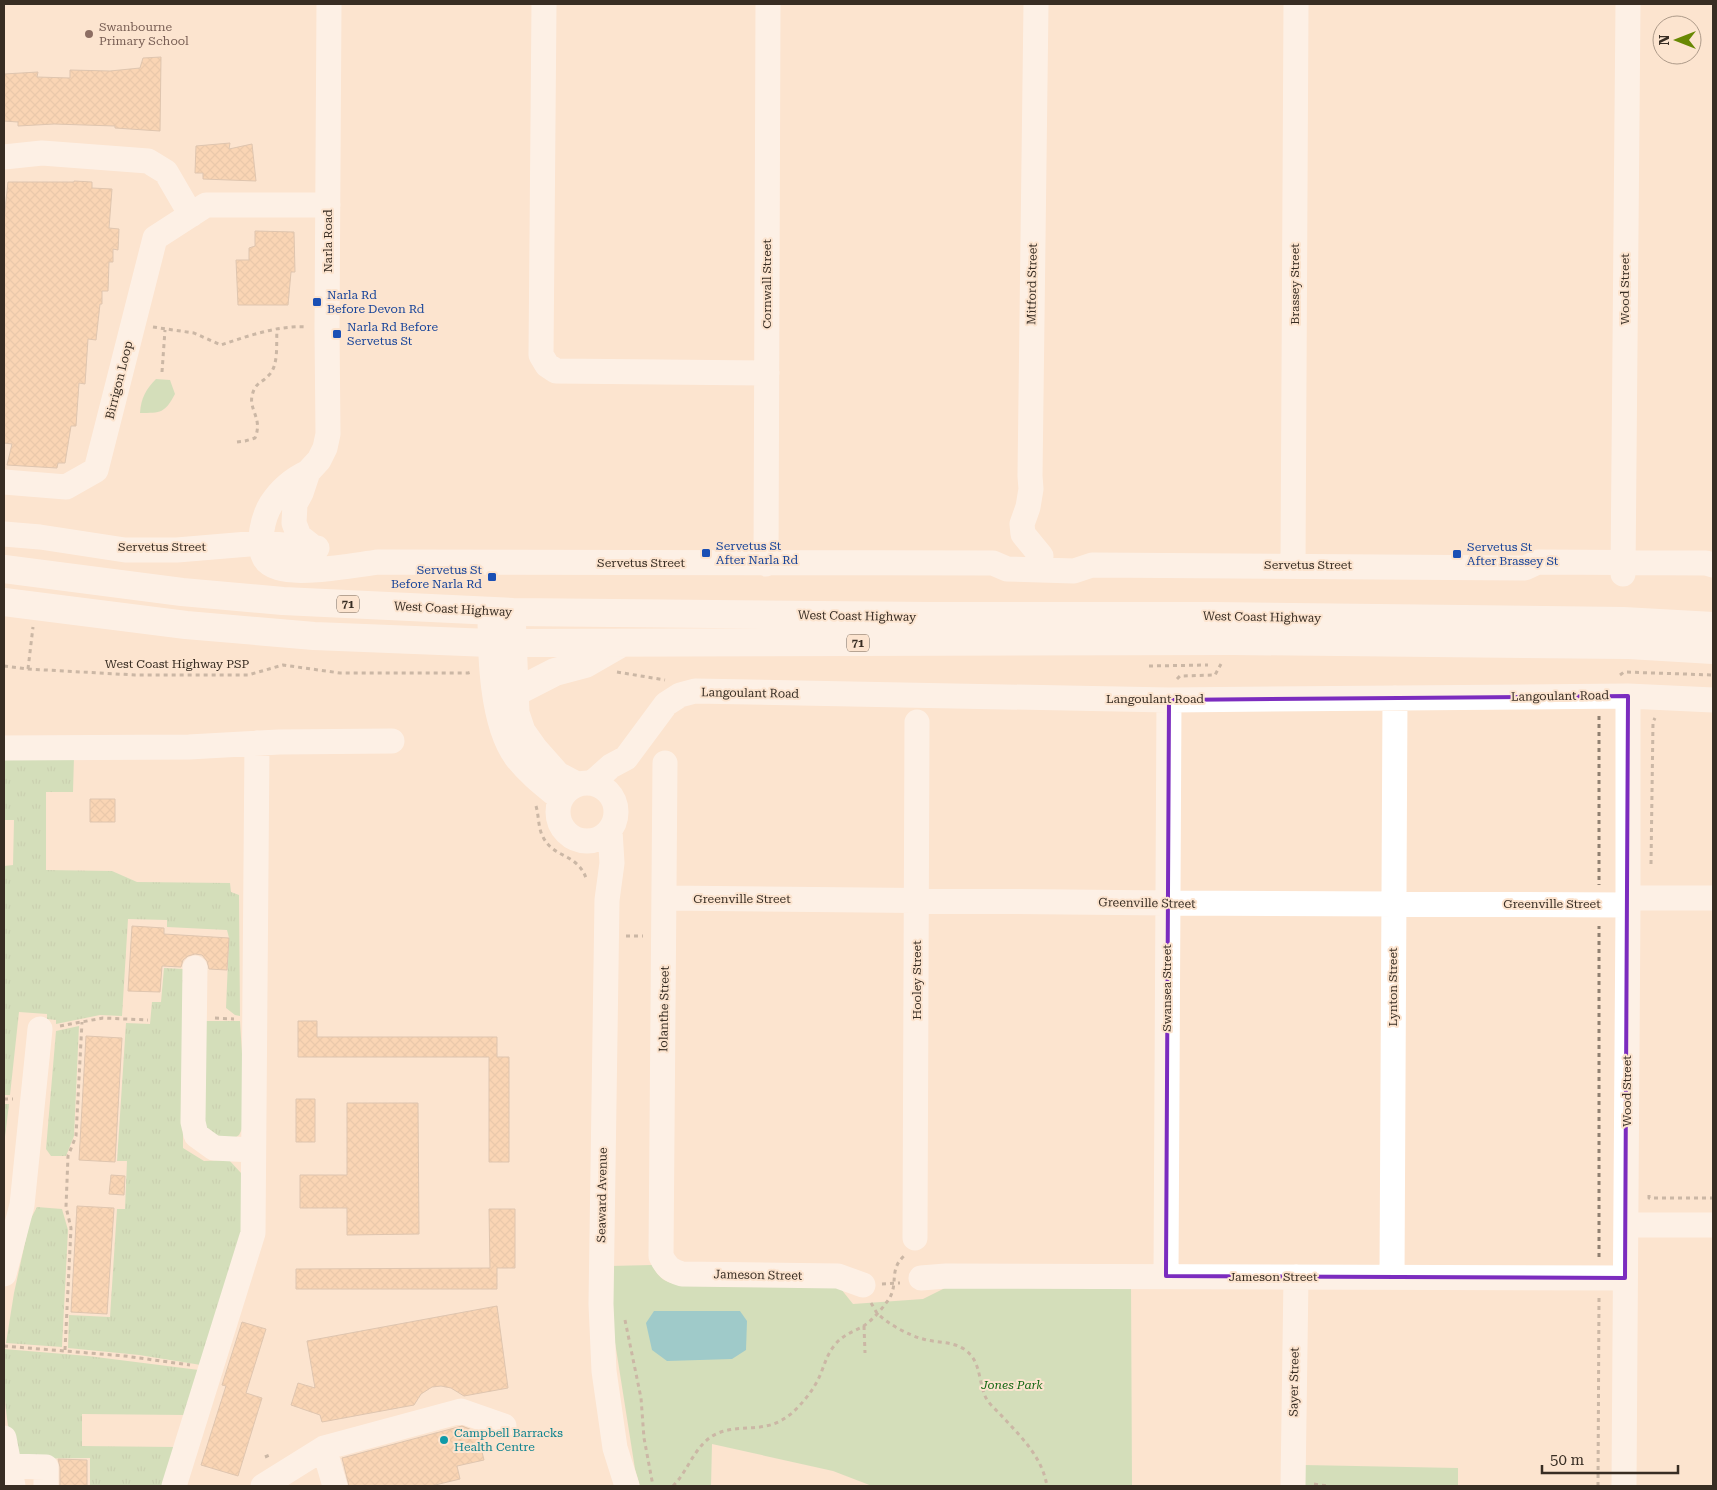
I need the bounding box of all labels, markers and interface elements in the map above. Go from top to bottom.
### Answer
north arrow [1652,15,1702,65]
place label: Swanbourne Primary School [99,20,189,48]
marker: Swanbourne Primary School [83,28,95,40]
text: N [1656,34,1672,45]
street label: Narla Road [321,209,335,273]
street label: Cornwall Street [760,239,774,329]
street label: Mitford Street [1024,243,1040,325]
street label: Brassey Street [1288,243,1302,325]
street label: Wood Street [1618,253,1632,325]
place label: Narla Rd Before Devon Rd [327,288,425,316]
marker: Narla Rd Before Devon Rd [311,296,323,308]
place label: Narla Rd Before Servetus St [347,320,438,348]
marker: Narla Rd Before Servetus St [331,328,343,340]
street label: Birrigon Loop [102,339,136,421]
place label: Servetus St After Narla Rd [716,539,798,567]
street label: Servetus Street [118,540,206,554]
place label: Servetus St After Brassey St [1467,540,1559,568]
marker: Servetus St After Narla Rd [700,547,712,559]
marker: Servetus St After Brassey St [1451,548,1463,560]
street label: Servetus Street [597,556,685,570]
street label: Servetus Street [1264,558,1352,572]
place label: Servetus St Before Narla Rd [391,563,483,591]
marker: Servetus St Before Narla Rd [486,571,498,583]
road number: 71 [337,596,359,612]
street label: West Coast Highway [394,599,513,619]
street label: West Coast Highway [798,608,917,624]
street label: West Coast Highway [1203,609,1322,625]
road number: 71 [847,634,869,651]
street label: West Coast Highway PSP [105,657,249,671]
street label: Langoulant Road [701,685,799,701]
street label: Langoulant Road [1511,688,1609,704]
street label: Langoulant Road [1106,692,1204,706]
street label: Greenville Street [693,892,791,906]
street label: Greenville Street [1098,895,1196,911]
street label: Greenville Street [1503,897,1601,911]
street label: Hooley Street [910,940,924,1020]
street label: Swansea Street [1160,944,1174,1032]
street label: Lynton Street [1386,947,1400,1027]
street label: Iolanthe Street [656,965,672,1052]
street label: Wood Street [1620,1055,1634,1127]
street label: Seaward Avenue [594,1147,610,1243]
street label: Jameson Street [714,1267,803,1283]
street label: Jameson Street [1229,1270,1318,1284]
street label: Sayer Street [1286,1347,1302,1417]
park label: Jones Park [980,1378,1043,1392]
place label: Campbell Barracks Health Centre [454,1426,563,1454]
marker: Campbell Barracks Health Centre [438,1434,450,1446]
scale bar [1542,1442,1678,1474]
text: 50 m [1550,1451,1585,1469]

